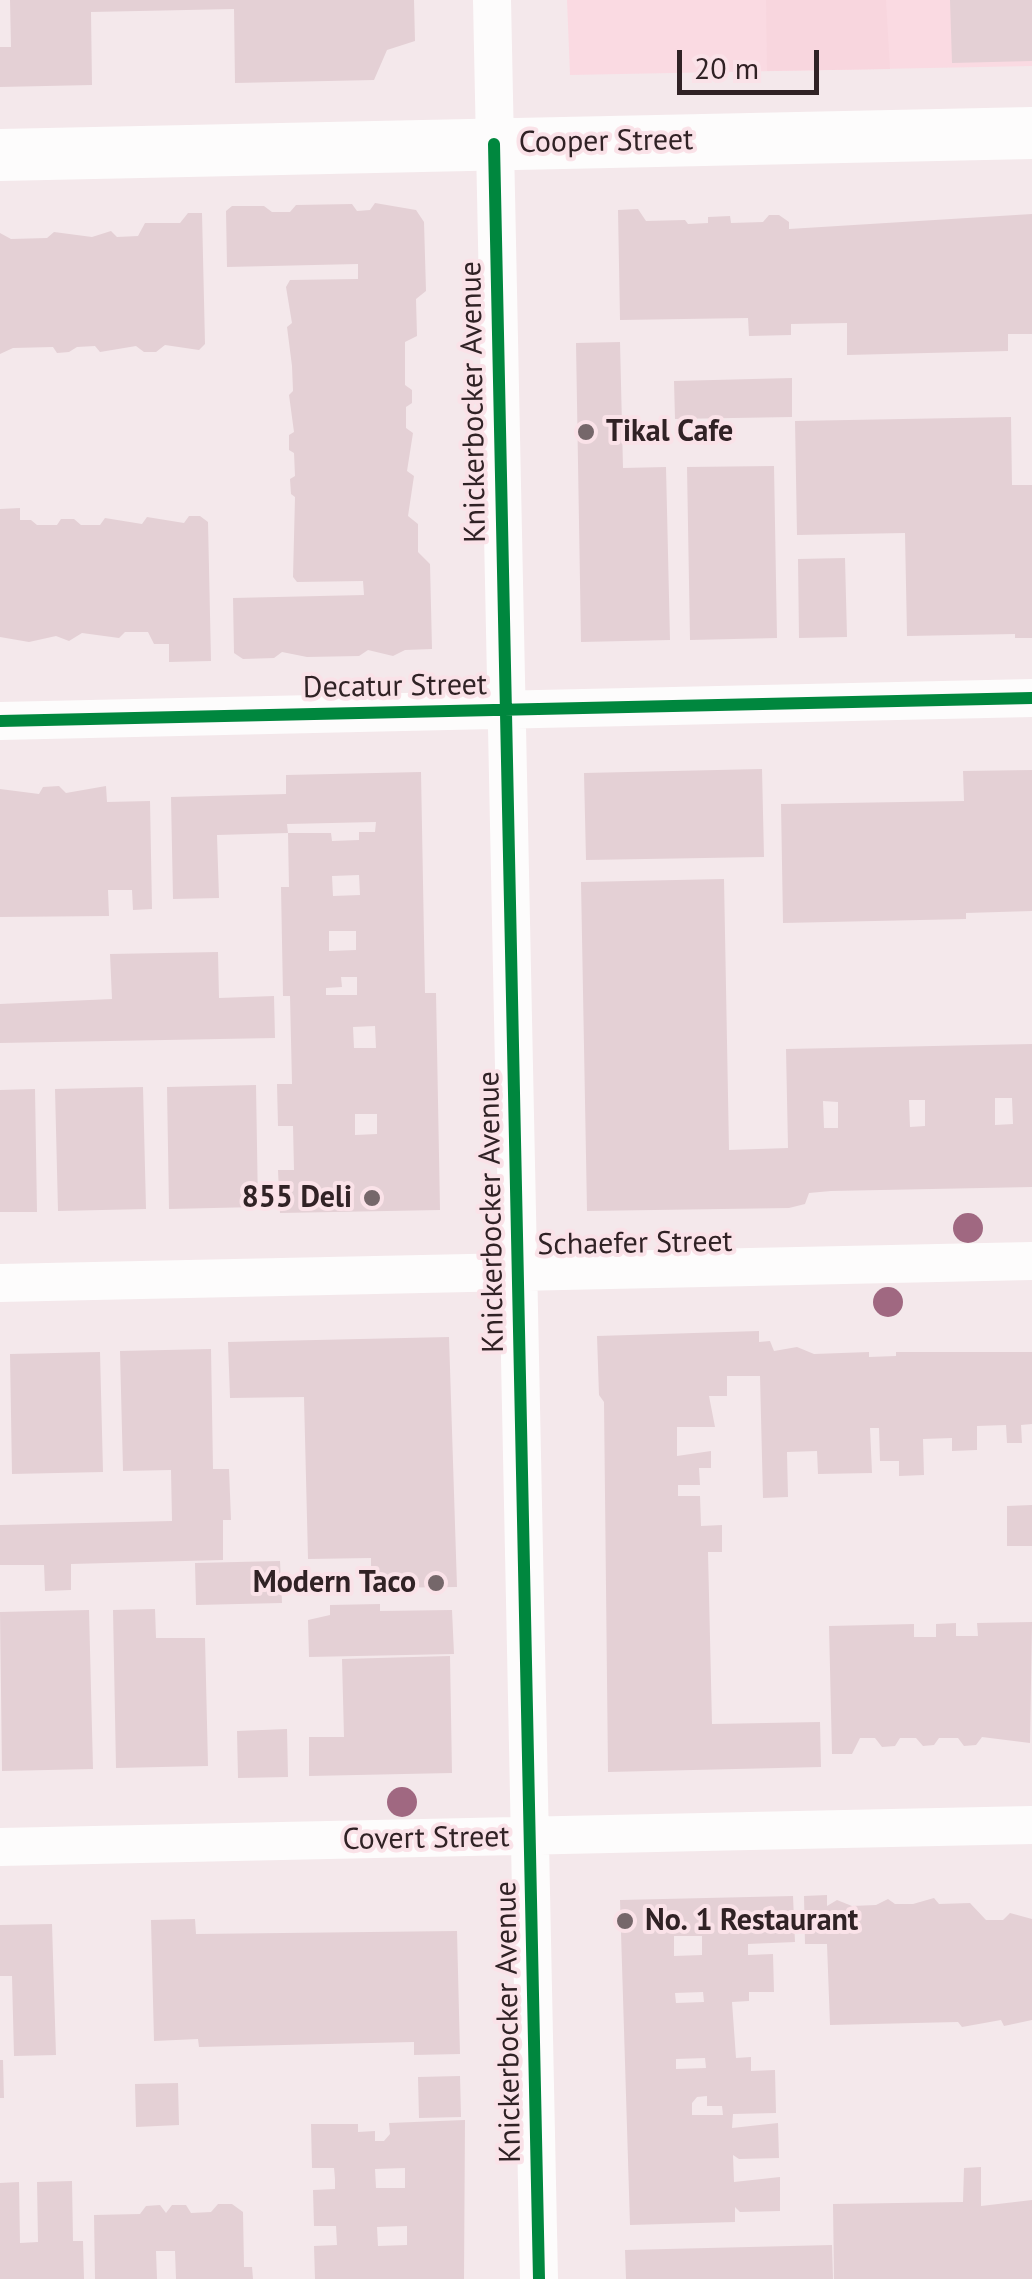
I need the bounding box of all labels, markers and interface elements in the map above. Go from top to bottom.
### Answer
scale bar [682,30,824,92]
text: 20 m [694,48,759,87]
street label: Cooper Street [518,122,694,162]
street label: Knickerbocker Avenue [454,261,494,543]
place label: Tikal Cafe [606,414,733,450]
marker: Tikal Cafe [575,421,597,443]
street label: Decatur Street [303,667,487,707]
street label: Knickerbocker Avenue [472,1071,512,1353]
place label: 855 Deli [242,1180,352,1216]
marker: 855 Deli [361,1187,383,1209]
street label: Schaefer Street [537,1224,733,1264]
place label: Modern Taco [253,1565,416,1601]
marker: Modern Taco [425,1572,447,1594]
street label: Covert Street [342,1820,510,1858]
street label: Knickerbocker Avenue [489,1881,529,2163]
place label: No. 1 Restaurant [645,1903,858,1939]
marker: No. 1 Restaurant [614,1910,636,1932]

